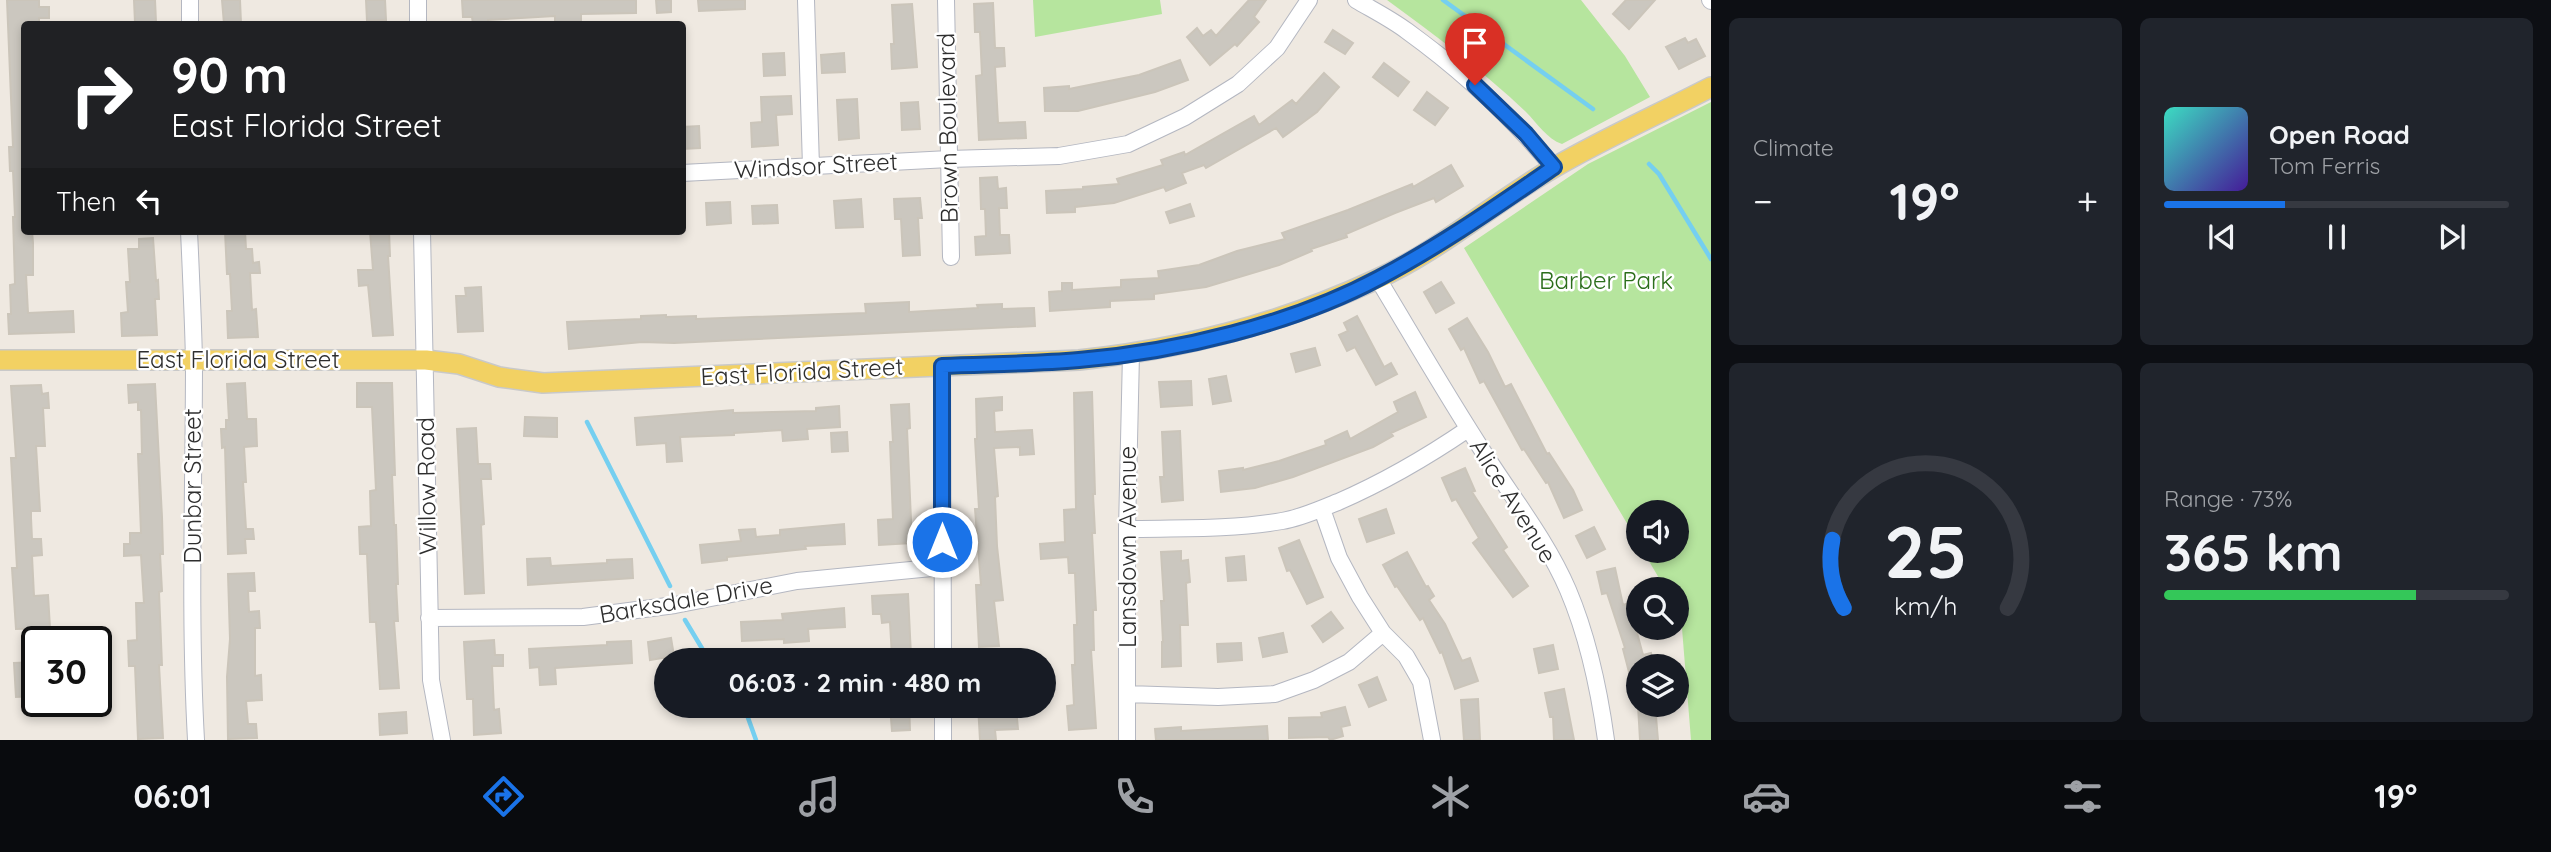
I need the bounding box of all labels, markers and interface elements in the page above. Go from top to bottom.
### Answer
pin [1445,13,1505,85]
icon: arrive [1456,24,1494,62]
street label: Brown Boulevard [930,33,964,223]
text: 90 m [171,44,288,105]
icon: right [56,49,147,140]
text: East Florida Street [171,105,442,145]
text: Open Road [2269,118,2410,151]
text: Climate [1753,133,1834,162]
street label: Windsor Street [733,146,899,184]
text: Tom Ferris [2269,151,2380,180]
text: 19° [1890,168,1960,233]
text: − [1753,177,1773,225]
text: + [2077,177,2098,225]
icon: left [130,182,168,220]
text: Then [56,185,116,218]
icon: previous [2203,218,2241,256]
icon: pause [2318,218,2356,256]
icon: next [2433,218,2471,256]
park label: Barber Park [1539,265,1673,295]
street label: East Florida Street [136,344,340,374]
street label: East Florida Street [700,351,904,391]
street label: Dunbar Street [177,408,207,564]
street label: Willow Road [410,417,442,555]
street label: Alice Avenue [1464,433,1564,568]
street label: Lansdown Avenue [1112,446,1142,648]
text: Range · 73% [2164,484,2292,513]
map controls [1626,500,1689,717]
button: sound [1626,500,1689,563]
position arrow [905,505,979,579]
text: 25 [1884,506,1967,597]
text: 365 km [2164,519,2343,584]
street label: Barksdale Drive [597,569,775,629]
button: search [1626,577,1689,640]
text: km/h [1894,590,1957,621]
speed limit sign: 30 [21,626,112,717]
button: layers [1626,654,1689,717]
text: 06:03 · 2 min · 480 m [729,666,981,699]
icon: directions [479,772,528,821]
icon: music [795,772,844,821]
icon: phone [1110,772,1159,821]
icon: climate [1426,772,1475,821]
icon: car [1742,772,1791,821]
icon: filters [2058,772,2107,821]
text: 06:01 [133,776,212,816]
text: 19° [2374,776,2417,816]

